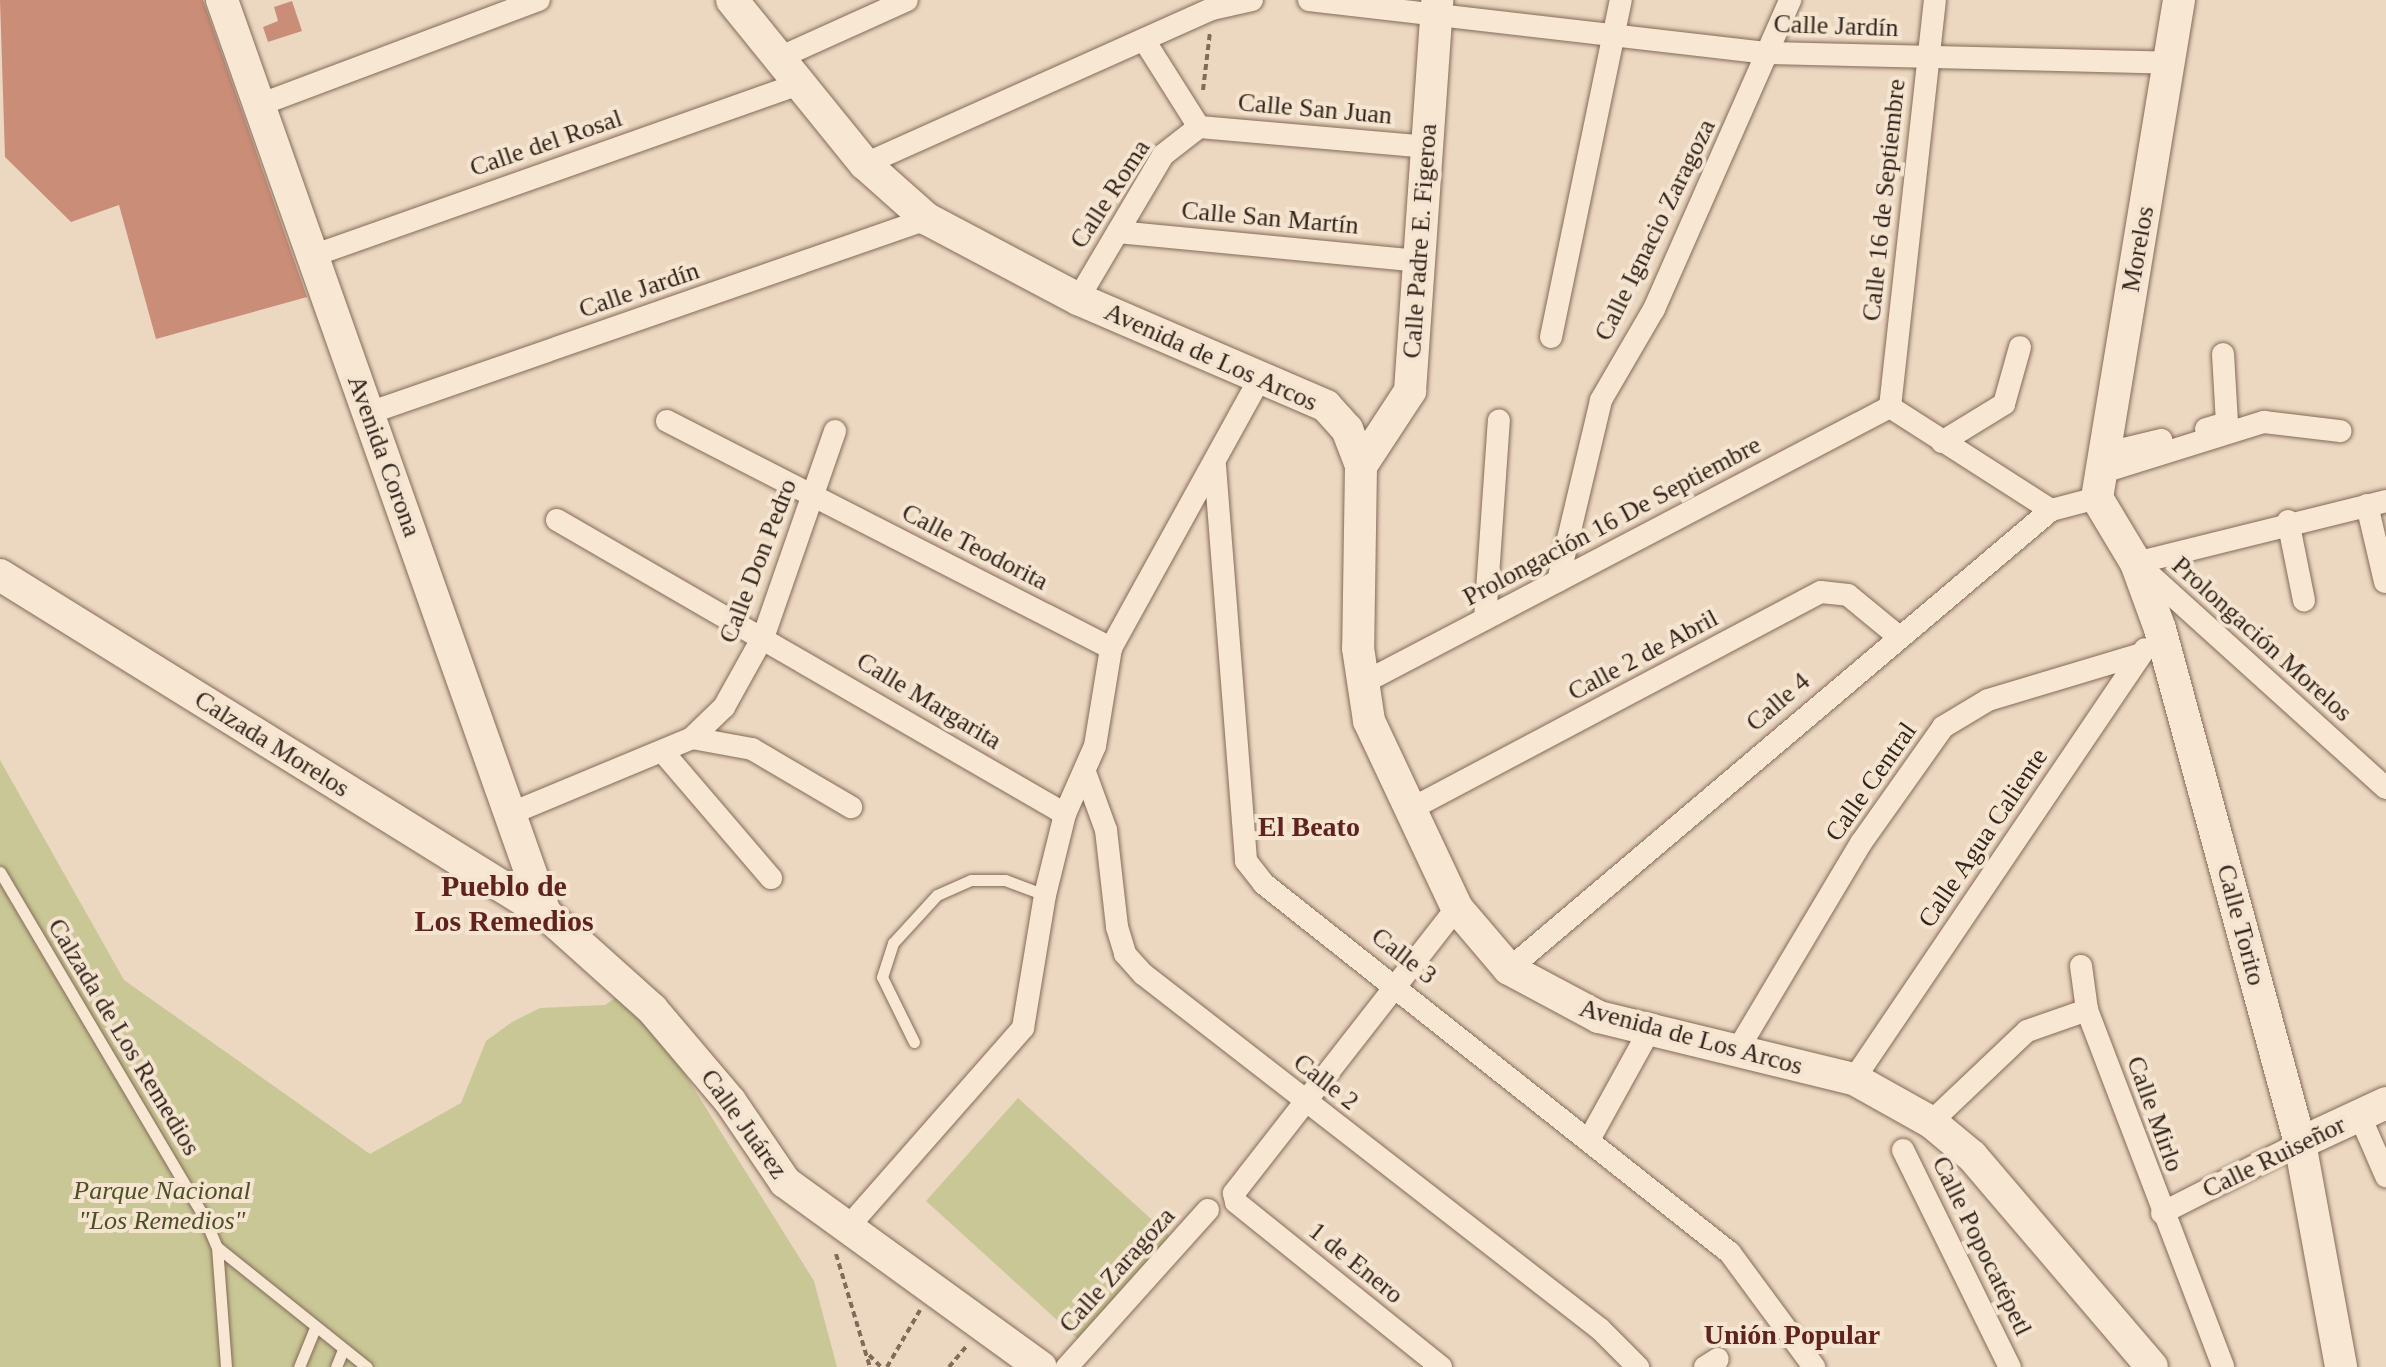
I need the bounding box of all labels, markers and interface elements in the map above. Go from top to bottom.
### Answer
street label: Calle Jardín [1773,8,1899,44]
street label: Calle 16 de Septiembre [1856,77,1912,323]
street label: Calle San Juan [1237,87,1393,131]
street label: Calle del Rosal [466,102,626,184]
street label: Calle Ignacio Zaragoza [1588,114,1722,346]
street label: Calle Padre E. Figeroa [1396,123,1444,359]
street label: Calle Roma [1063,134,1157,254]
street label: Calle San Martín [1180,195,1360,241]
street label: Morelos [2115,204,2161,294]
street label: Calle Jardín [575,255,703,325]
street label: Avenida de Los Arcos [1099,296,1323,418]
street label: Avenida Corona [340,371,428,541]
street label: Prolongación 16 De Septiembre [1458,429,1766,613]
street label: Calle Don Pedro [712,475,804,647]
street label: Calle Teodorita [896,497,1054,597]
street label: Prolongación Morelos [2165,550,2359,728]
street label: Calle 2 de Abril [1562,602,1724,708]
street label: Calle Margarita [851,646,1007,756]
street label: Calle 4 [1740,666,1816,738]
street label: Calzada Morelos [189,684,355,804]
street label: Calle Central [1819,717,1923,847]
street label: Calle Agua Caliente [1911,742,2055,934]
district label: El Beato [1258,810,1360,844]
street label: Calle Torito [2210,861,2272,989]
district label: Pueblo de Los Remedios [414,868,594,938]
street label: Calzada de Los Remedios [41,913,207,1161]
street label: Calle 3 [1365,921,1443,991]
street label: Avenida de Los Arcos [1575,992,1807,1082]
street label: Calle 2 [1287,1047,1365,1117]
street label: Calle Mirlo [2120,1052,2190,1176]
street label: Calle Juárez [694,1063,794,1185]
street label: Calle Ruiseñor [2197,1109,2351,1205]
street label: Calle Popocatépetl [1925,1151,2039,1341]
park label: Parque Nacional "Los Remedios" [73,1175,251,1236]
street label: Calle Zaragoza [1053,1201,1181,1339]
street label: 1 de Enero [1302,1215,1410,1311]
district label: Unión Popular [1704,1318,1880,1352]

